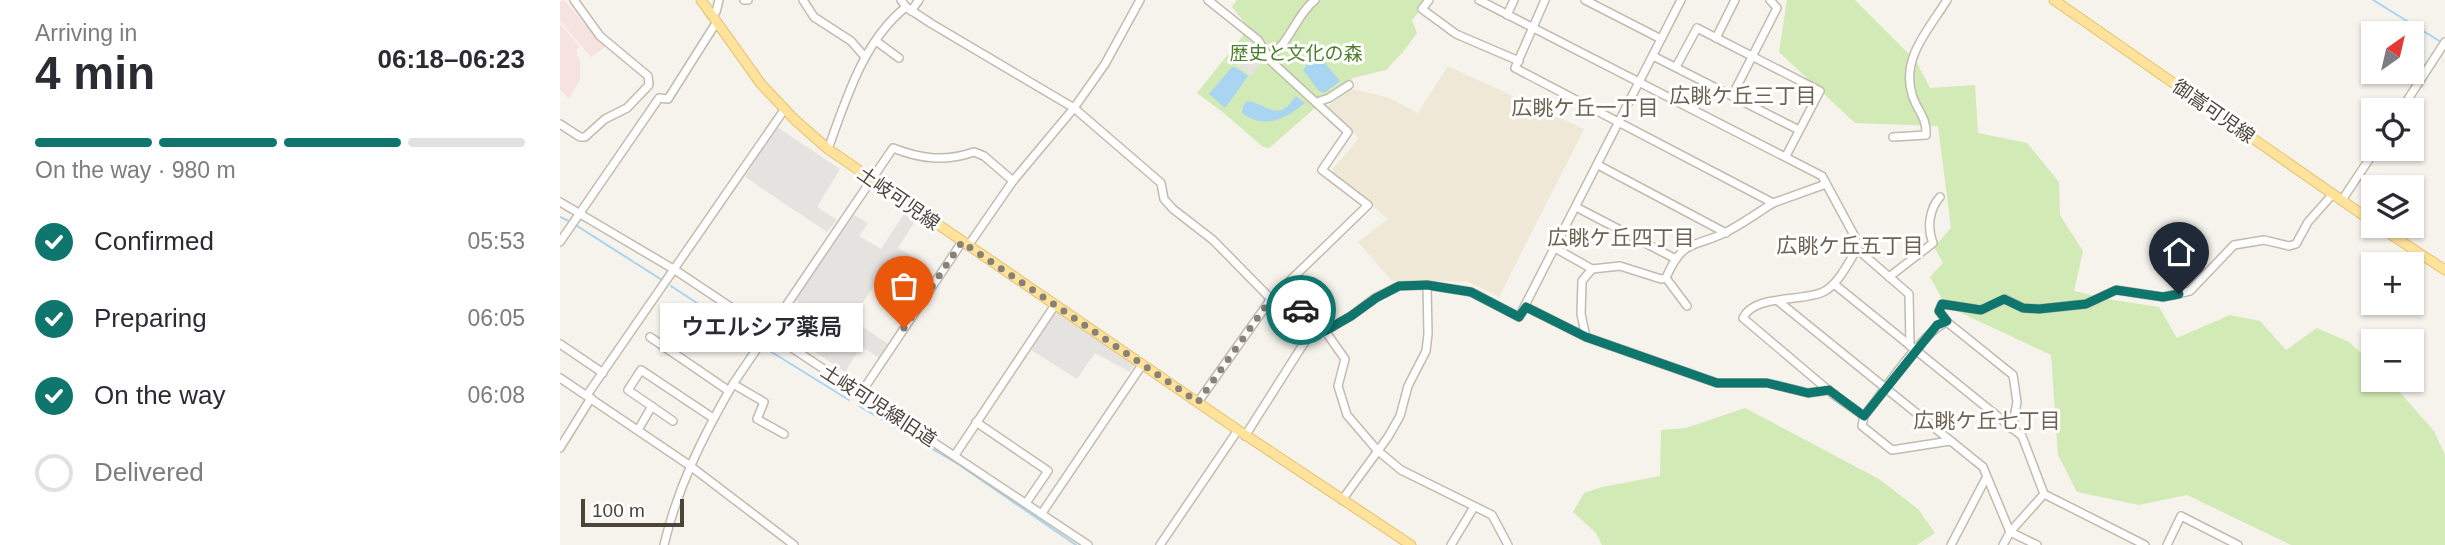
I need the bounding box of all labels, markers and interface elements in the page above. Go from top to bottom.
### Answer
text: Arriving in [35,20,137,46]
north arrow [2361,21,2424,84]
map controls [2361,21,2424,392]
park label: 歴史と文化の森 [1229,43,1363,64]
text: 06:18–06:23 [378,44,525,74]
text: 4 min [35,47,155,99]
street label: 御嵩可児線 [2169,76,2259,147]
district label: 広眺ケ丘三丁目 [1670,84,1817,107]
district label: 広眺ケ丘一丁目 [1512,96,1659,119]
button: locate [2361,98,2424,161]
text: On the way · 980 m [35,157,236,183]
street label: 土岐可児線 [854,163,944,234]
button: layers [2361,175,2424,238]
pin [2149,222,2209,294]
icon: check [35,223,73,261]
text: Confirmed [94,226,214,256]
district label: 広眺ケ丘四丁目 [1548,226,1695,249]
text: 05:53 [467,228,525,254]
icon: home [2160,233,2198,271]
district label: 広眺ケ丘五丁目 [1777,234,1924,257]
button: + [2361,252,2424,315]
pin [874,256,934,328]
icon: bag [885,267,923,305]
courier [1266,275,1336,345]
icon: car [1282,291,1320,329]
icon: check [35,300,73,338]
text: Preparing [94,303,207,333]
callout: ウエルシア薬局 [659,304,862,352]
text: 06:05 [467,305,525,331]
text: ウエルシア薬局 [681,314,842,340]
button: − [2361,329,2424,392]
street label: 土岐可児線旧道 [817,360,940,450]
icon: check [35,377,73,415]
text: On the way [94,380,226,410]
text: 06:08 [467,382,525,408]
district label: 広眺ケ丘七丁目 [1914,409,2061,432]
text: Delivered [94,457,204,487]
scale bar [581,496,684,528]
text: 100 m [592,500,645,521]

